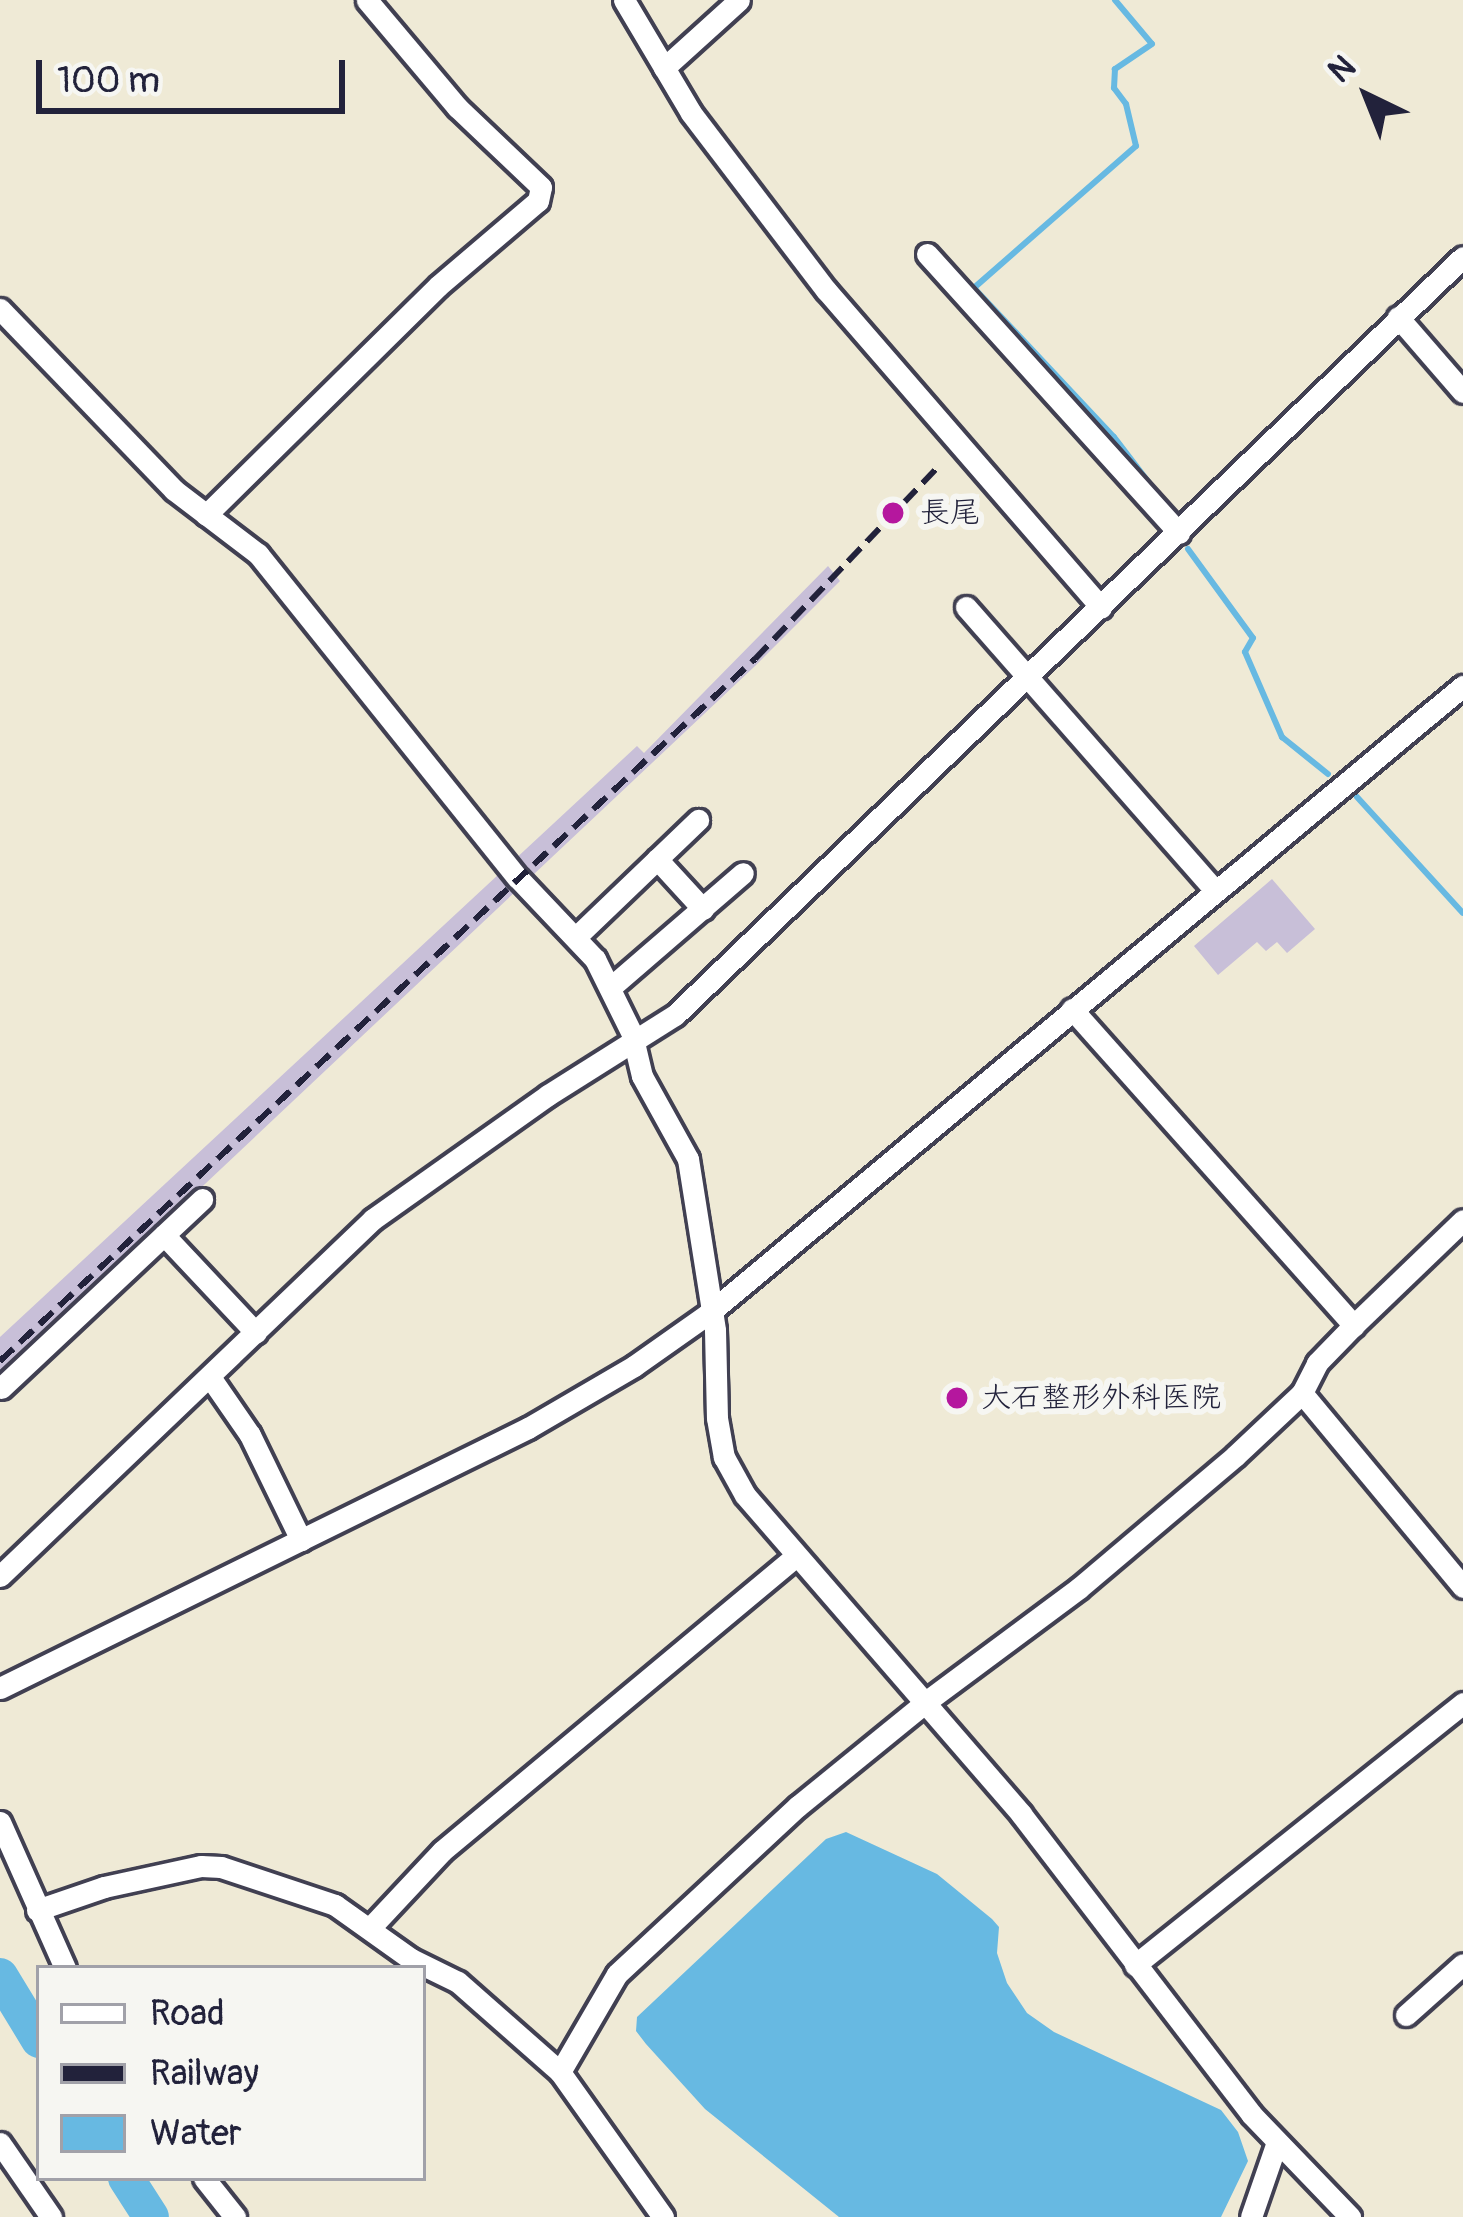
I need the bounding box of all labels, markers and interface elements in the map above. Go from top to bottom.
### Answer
scale bar [42,36,351,110]
north arrow [1307,36,1427,156]
text: N [1320,47,1364,92]
text: 100 m [57,58,160,103]
place label: 長尾 [920,495,980,531]
marker: 長尾 [877,497,909,529]
place label: 大石整形外科医院 [981,1380,1221,1416]
marker: 大石整形外科医院 [944,1385,970,1411]
legend [36,1965,426,2181]
text: Road [150,1991,225,2036]
text: Railway [150,2051,259,2096]
text: Water [150,2111,242,2156]

